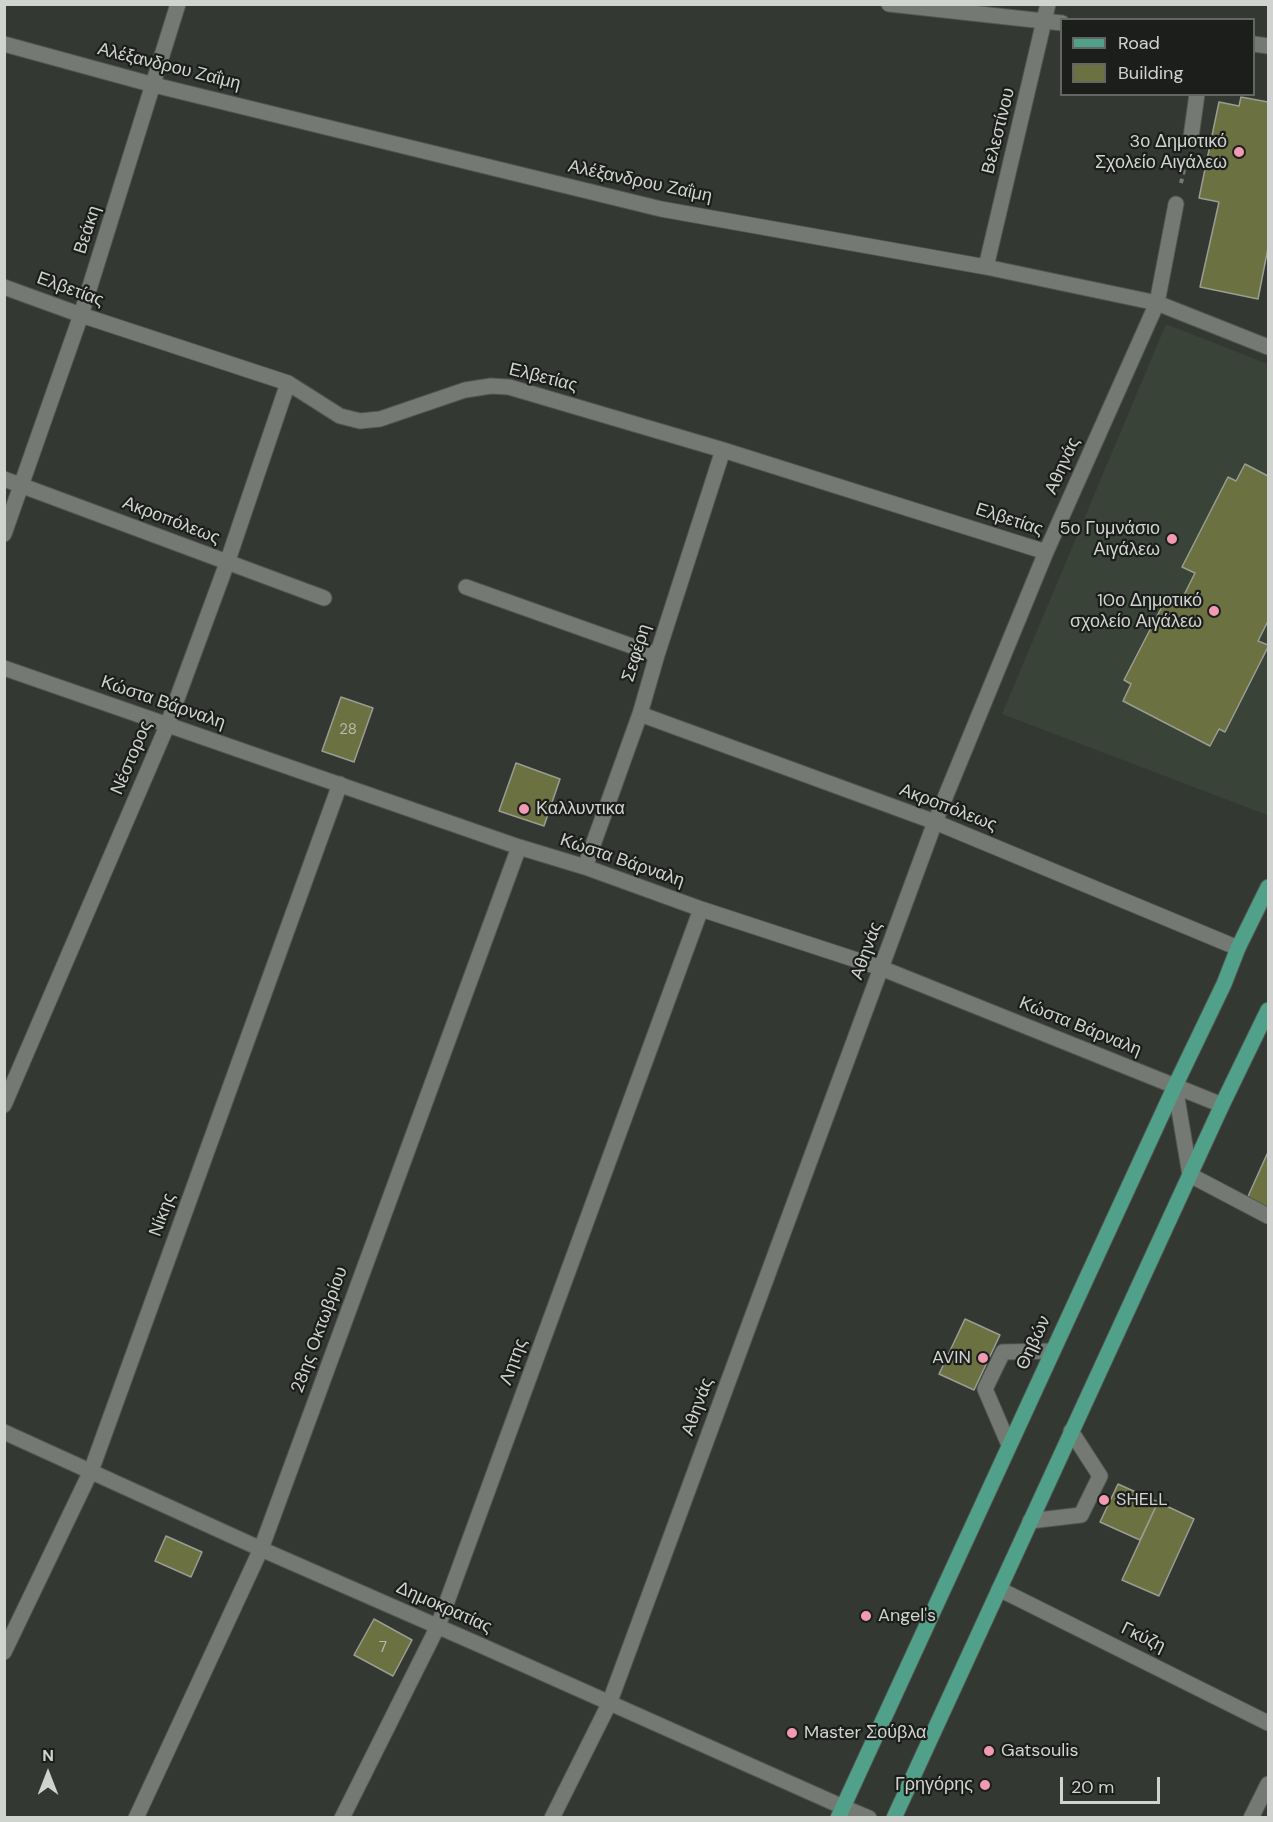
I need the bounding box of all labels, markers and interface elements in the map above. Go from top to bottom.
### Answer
legend [1060,18,1255,96]
text: Road [1118,31,1160,55]
street label: Αλέξανδρου Ζαΐμη [95,39,243,95]
text: Building [1118,61,1183,85]
street label: Βελεστίνου [978,86,1020,176]
place label: 3ο Δημοτικό Σχολείο Αιγάλεω [1095,131,1227,174]
marker: 3ο Δημοτικό Σχολείο Αιγάλεω [1232,145,1246,159]
street label: Αλέξανδρου Ζαΐμη [566,156,714,208]
street label: Βεάκη [70,203,106,257]
street label: Ελβετίας [34,268,106,312]
street label: Ελβετίας [507,359,579,397]
street label: Αθηνάς [1041,434,1085,498]
street label: Ακροπόλεως [119,493,223,549]
street label: Ελβετίας [973,499,1045,541]
place label: 5ο Γυμνάσιο Αιγάλεω [1060,518,1160,560]
marker: 5ο Γυμνάσιο Αιγάλεω [1165,532,1179,546]
place label: 10ο Δημοτικό σχολείο Αιγάλεω [1070,590,1202,632]
marker: 10ο Δημοτικό σχολείο Αιγάλεω [1207,604,1221,618]
street label: Σεφέρη [618,622,656,684]
street label: Κώστα Βάρναλη [98,672,228,734]
street label: Νέστορος [107,718,157,798]
house number: 28 [339,721,357,739]
street label: Ακροπόλεως [896,780,1000,836]
place label: Καλλυντικα [536,798,625,820]
marker: Καλλυντικα [517,802,531,816]
street label: Κώστα Βάρναλη [557,830,687,892]
street label: Αθηνάς [847,919,887,983]
street label: Κώστα Βάρναλη [1016,993,1144,1061]
street label: Νίκης [145,1190,181,1240]
street label: 28ης Οκτωβρίου [287,1264,353,1396]
street label: Θηβών [1012,1312,1056,1374]
street label: Λητης [496,1336,532,1388]
place label: AVIN [932,1347,971,1369]
marker: AVIN [976,1351,990,1365]
street label: Αθηνάς [678,1375,718,1439]
place label: SHELL [1116,1489,1168,1511]
marker: SHELL [1097,1493,1111,1507]
street label: Δημοκρατίας [393,1577,495,1639]
place label: Angel's [878,1605,936,1627]
marker: Angel's [859,1609,873,1623]
street label: Γκύζη [1117,1618,1169,1658]
house number: 7 [379,1639,387,1657]
place label: Master Σούβλα [804,1722,927,1744]
marker: Master Σούβλα [785,1726,799,1740]
place label: Gatsoulis [1001,1740,1079,1762]
north arrow [18,1744,78,1804]
marker: Gatsoulis [982,1744,996,1758]
text: N [42,1745,54,1766]
scale bar [1063,1765,1164,1803]
place label: Γρηγόρης [895,1774,973,1796]
text: 20 m [1071,1775,1114,1799]
marker: Γρηγόρης [978,1778,992,1792]

